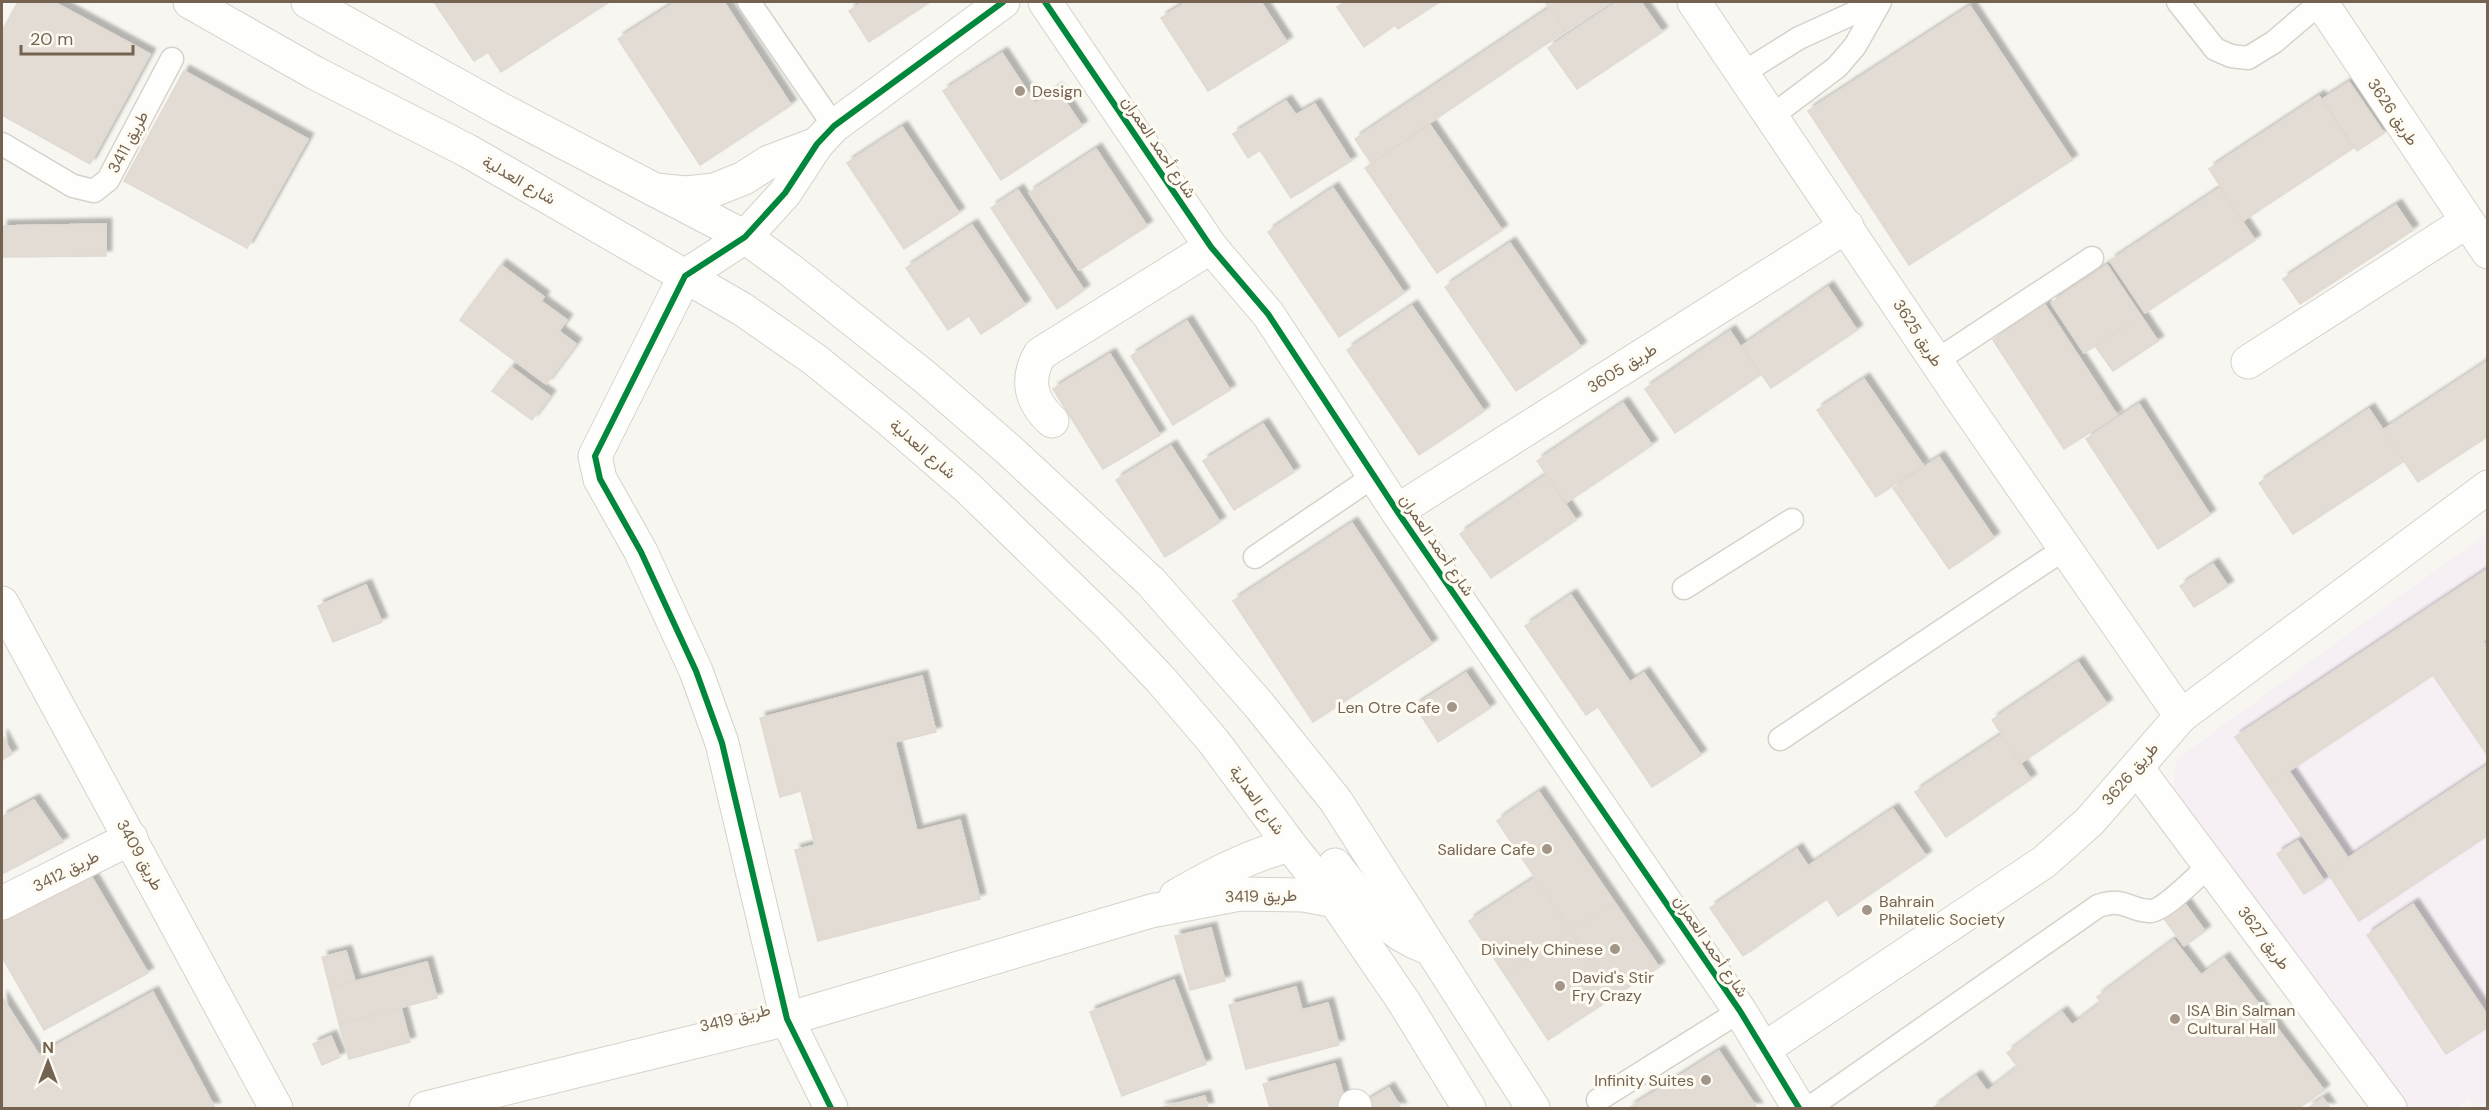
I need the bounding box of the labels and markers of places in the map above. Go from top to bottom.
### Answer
place label: Design [1032,81,1082,102]
marker: Design [1013,84,1027,98]
place label: Len Otre Cafe [1337,697,1440,718]
marker: Len Otre Cafe [1445,700,1459,714]
place label: Salidare Cafe [1438,839,1535,860]
marker: Salidare Cafe [1540,842,1554,856]
place label: Bahrain Philatelic Society [1879,891,2005,930]
marker: Bahrain Philatelic Society [1860,903,1874,917]
place label: Divinely Chinese [1481,939,1603,960]
marker: Divinely Chinese [1608,942,1622,956]
place label: David's Stir Fry Crazy [1572,967,1654,1006]
marker: David's Stir Fry Crazy [1553,979,1567,993]
place label: ISA Bin Salman Cultural Hall [2187,1000,2296,1039]
marker: ISA Bin Salman Cultural Hall [2168,1012,2182,1026]
place label: Infinity Suites [1594,1070,1694,1091]
marker: Infinity Suites [1699,1073,1713,1087]

